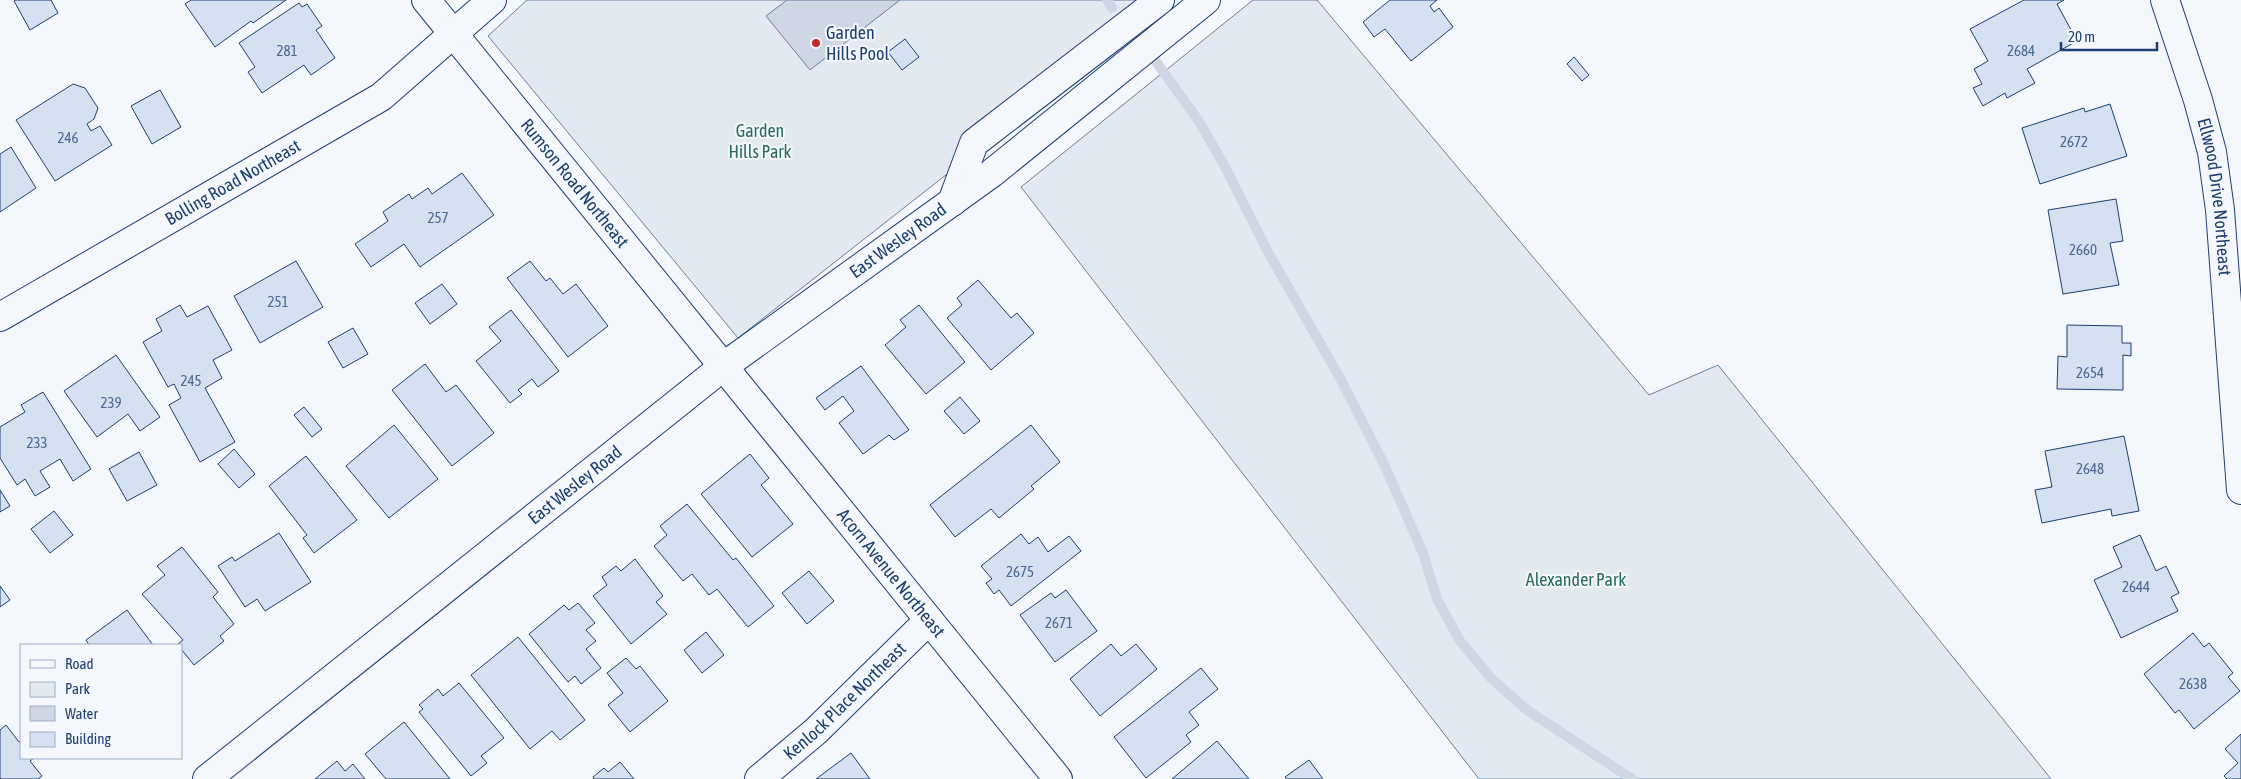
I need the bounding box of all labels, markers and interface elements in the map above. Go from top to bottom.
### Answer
scale bar [2061,20,2157,52]
place label: Garden Hills Pool [826,22,890,64]
text: 20 m [2068,28,2095,45]
marker: Garden Hills Pool [810,37,822,49]
house number: 281 [276,42,298,59]
house number: 2684 [2007,42,2035,59]
street label: Rumson Road Northeast [517,114,634,252]
street label: Ellwood Drive Northeast [2193,116,2236,277]
park label: Garden Hills Park [728,120,792,162]
house number: 246 [57,129,79,146]
house number: 2672 [2060,133,2088,150]
street label: Bolling Road Northeast [161,135,304,229]
street label: East Wesley Road [845,199,950,282]
house number: 257 [427,209,449,226]
house number: 2660 [2069,241,2097,258]
house number: 251 [267,293,289,310]
house number: 2654 [2076,364,2104,381]
house number: 245 [180,372,202,389]
house number: 239 [100,394,122,411]
house number: 233 [26,434,48,451]
street label: East Wesley Road [524,441,626,528]
house number: 2648 [2076,460,2104,477]
street label: Acorn Avenue Northeast [833,504,950,641]
house number: 2675 [1006,563,1034,580]
park label: Alexander Park [1526,569,1626,590]
house number: 2644 [2122,578,2150,595]
house number: 2671 [1045,614,1073,631]
street label: Kenlock Place Northeast [779,638,910,764]
legend [20,644,182,759]
text: Road [65,655,94,672]
house number: 2638 [2179,675,2207,692]
text: Park [65,680,90,697]
text: Water [65,705,98,722]
text: Building [65,730,111,747]

